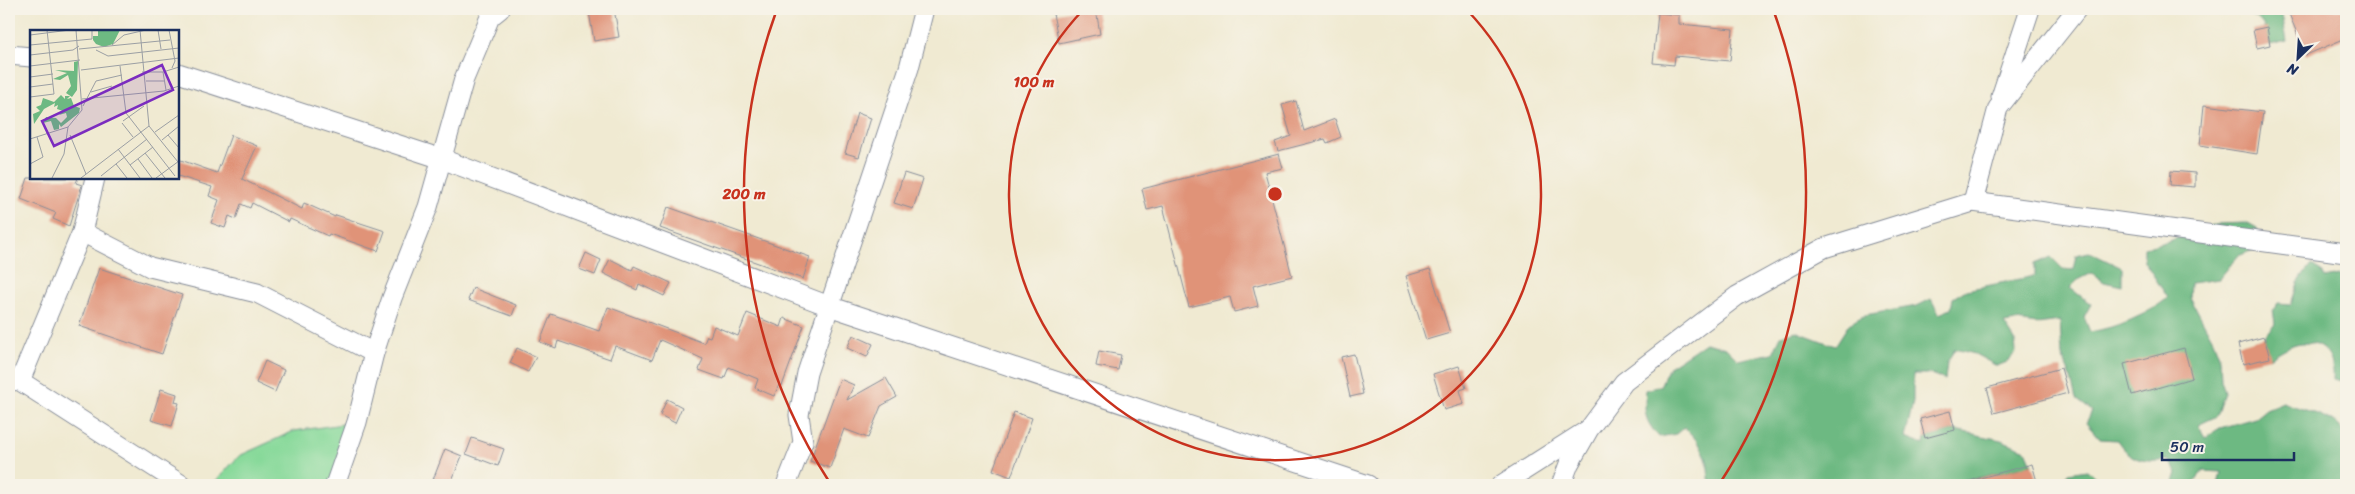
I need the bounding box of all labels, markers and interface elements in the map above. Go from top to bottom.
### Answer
inset map [30,30,179,179]
north arrow [2272,32,2322,82]
text: N [2283,56,2303,83]
text: 100 m [1014,69,1055,95]
text: 200 m [721,181,766,207]
centre of rings [1266,185,1284,203]
scale bar [2162,429,2295,461]
text: 50 m [2170,434,2205,460]

